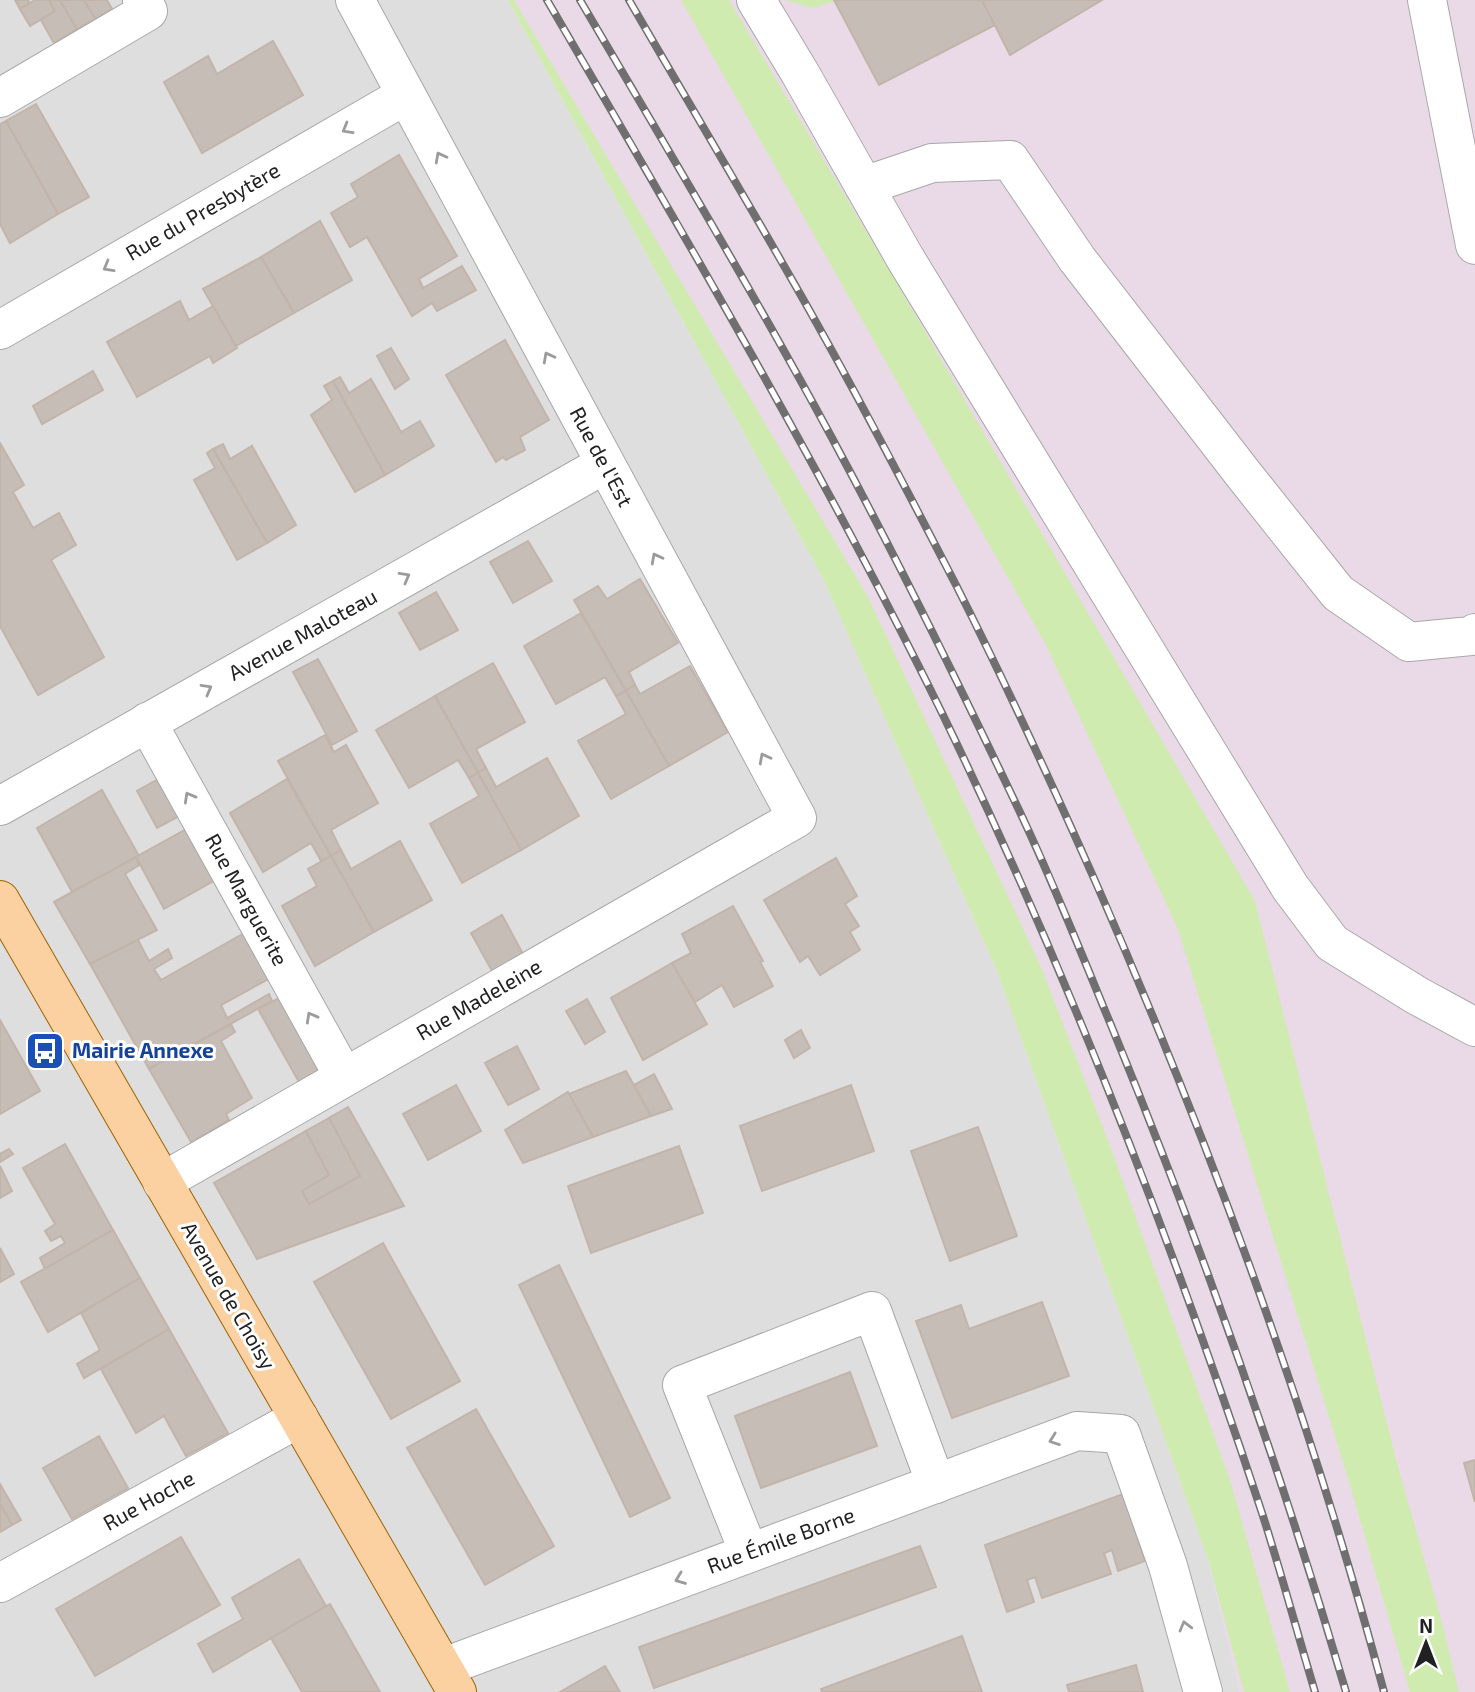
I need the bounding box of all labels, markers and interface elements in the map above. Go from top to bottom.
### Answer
one-way arrow [342,121,355,134]
one-way arrow [435,152,448,164]
street label: Rue du Presbytère [121,156,284,265]
one-way arrow [102,259,115,272]
one-way arrow [543,352,556,365]
street label: Rue de l'Est [566,402,639,511]
one-way arrow [651,552,664,565]
one-way arrow [398,572,410,585]
street label: Avenue Maloteau [224,583,381,685]
one-way arrow [200,684,212,697]
one-way arrow [759,752,772,765]
one-way arrow [184,792,197,804]
street label: Rue Marguerite [201,829,294,970]
street label: Rue Madeleine [411,953,545,1045]
one-way arrow [306,1012,319,1025]
bus stop icon: Mairie Annexe [24,1030,66,1072]
place label: Mairie Annexe [72,1037,214,1062]
street label: Avenue de Choisy [177,1217,282,1373]
one-way arrow [1049,1431,1061,1445]
street label: Rue Hoche [98,1464,198,1535]
street label: Rue Émile Borne [703,1501,858,1578]
one-way arrow [675,1570,687,1584]
north arrow [1391,1608,1461,1678]
text: N [1419,1614,1433,1637]
one-way arrow [1179,1620,1193,1632]

